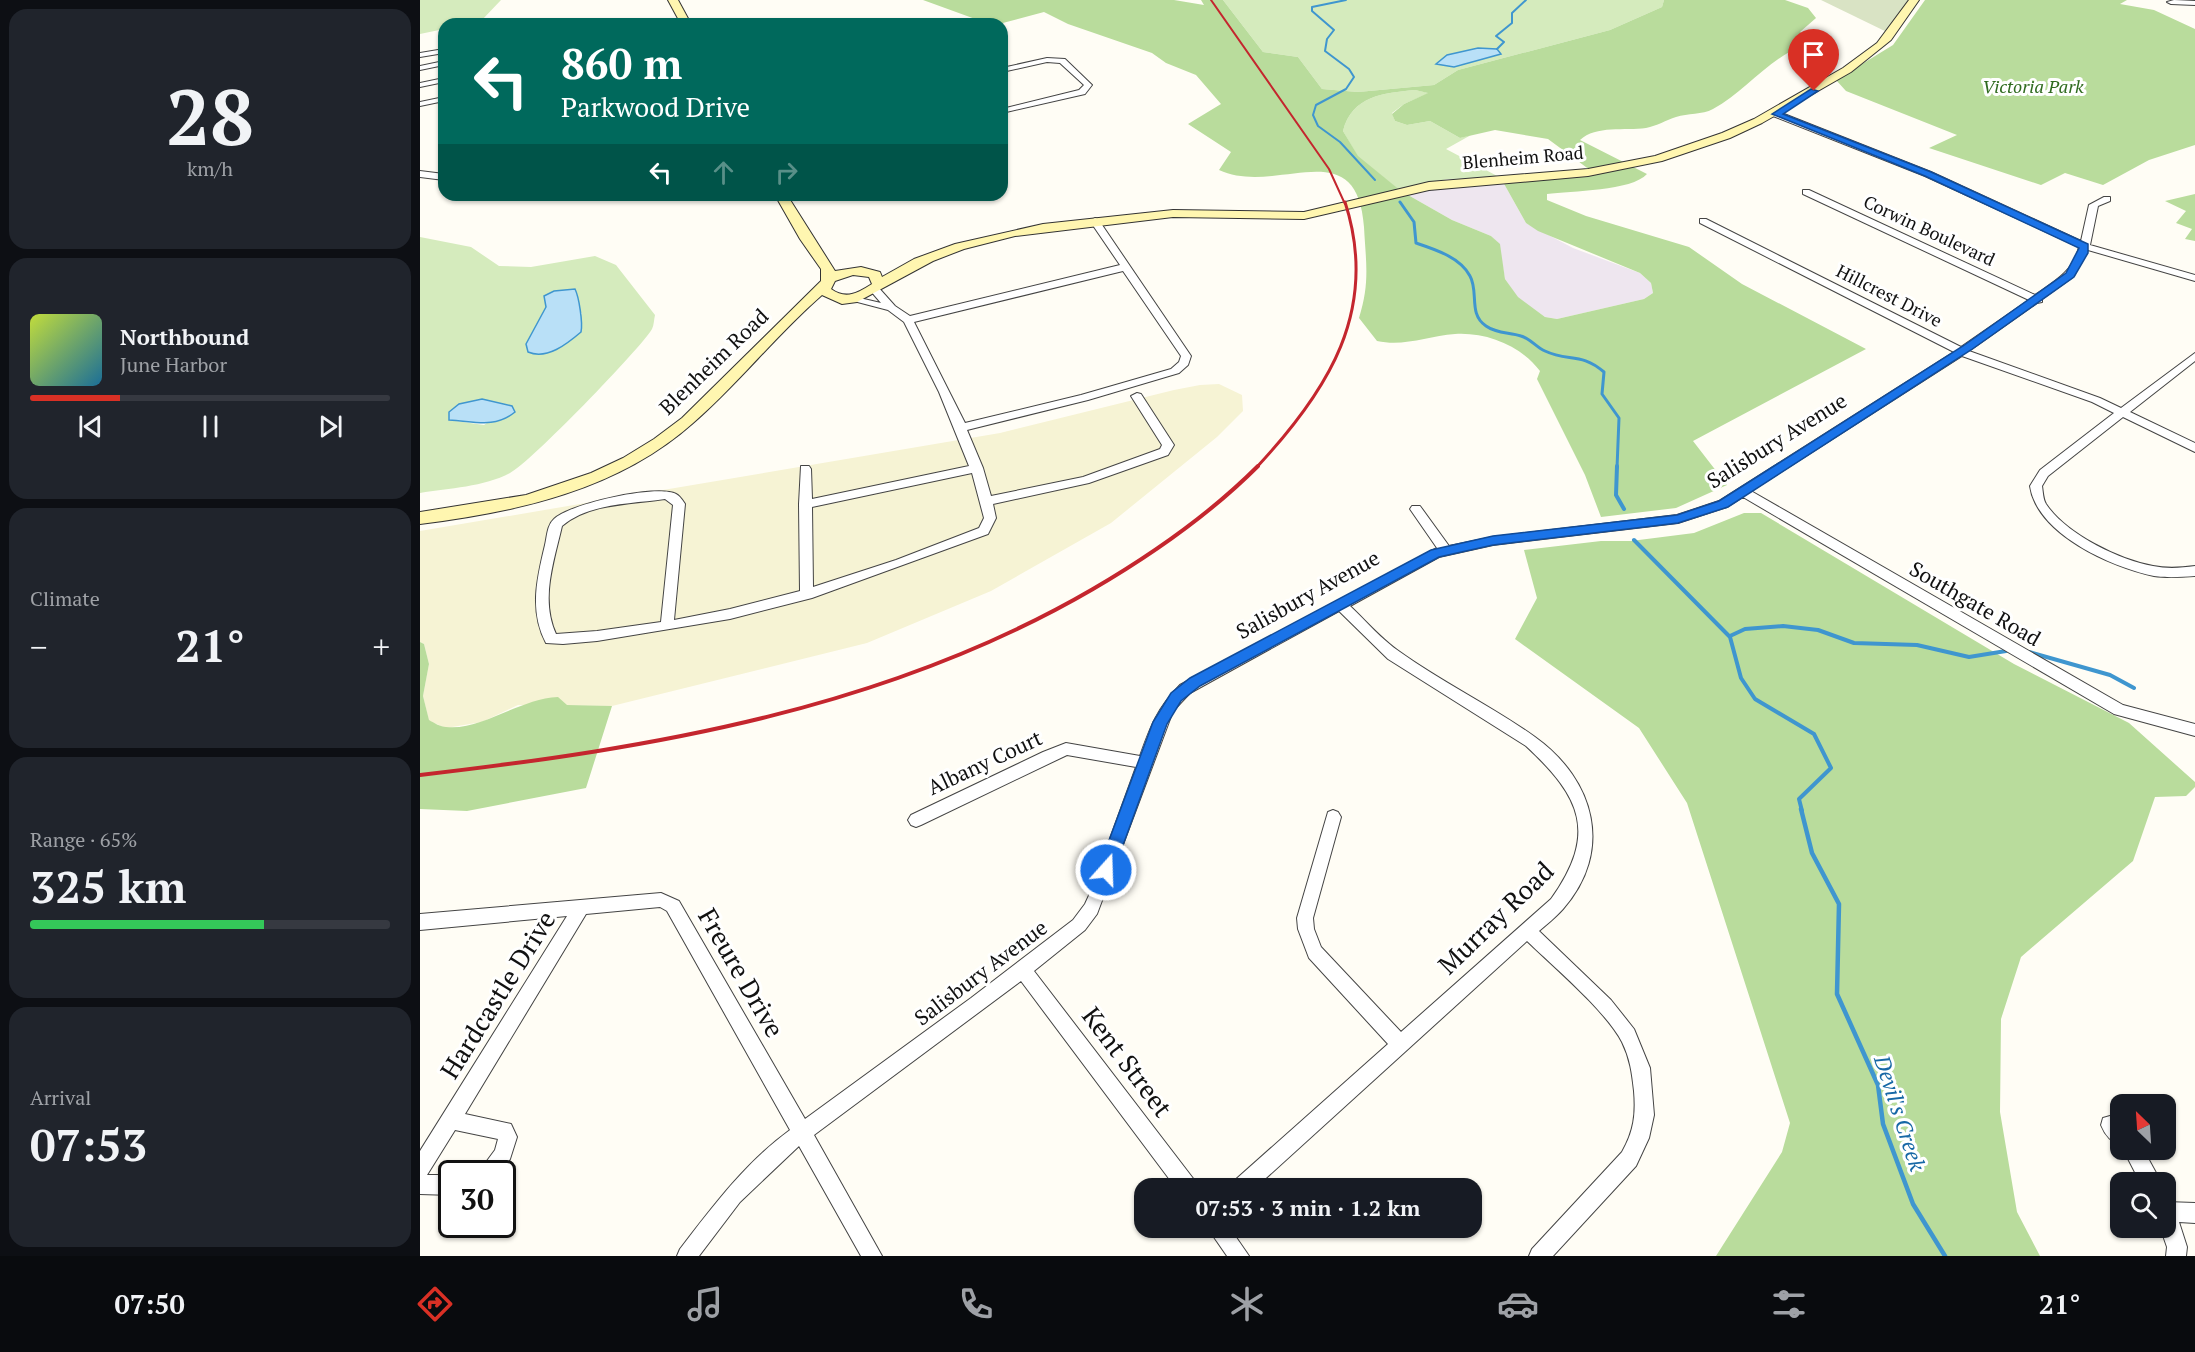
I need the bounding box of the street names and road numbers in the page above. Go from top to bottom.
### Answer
street label: Blenheim Road [1461,140,1584,174]
street label: Corwin Boulevard [1860,189,1999,271]
street label: Hillcrest Drive [1833,258,1946,332]
street label: Blenheim Road [653,302,774,421]
street label: Salisbury Avenue [1701,386,1852,494]
street label: Salisbury Avenue [1231,543,1384,645]
street label: Southgate Road [1905,554,2046,652]
street label: Albany Court [923,723,1047,801]
street label: Murray Road [1430,854,1560,981]
street label: Freure Drive [691,902,792,1043]
street label: Hardcastle Drive [432,904,562,1085]
street label: Salisbury Avenue [908,913,1053,1031]
street label: Kent Street [1075,999,1181,1124]

